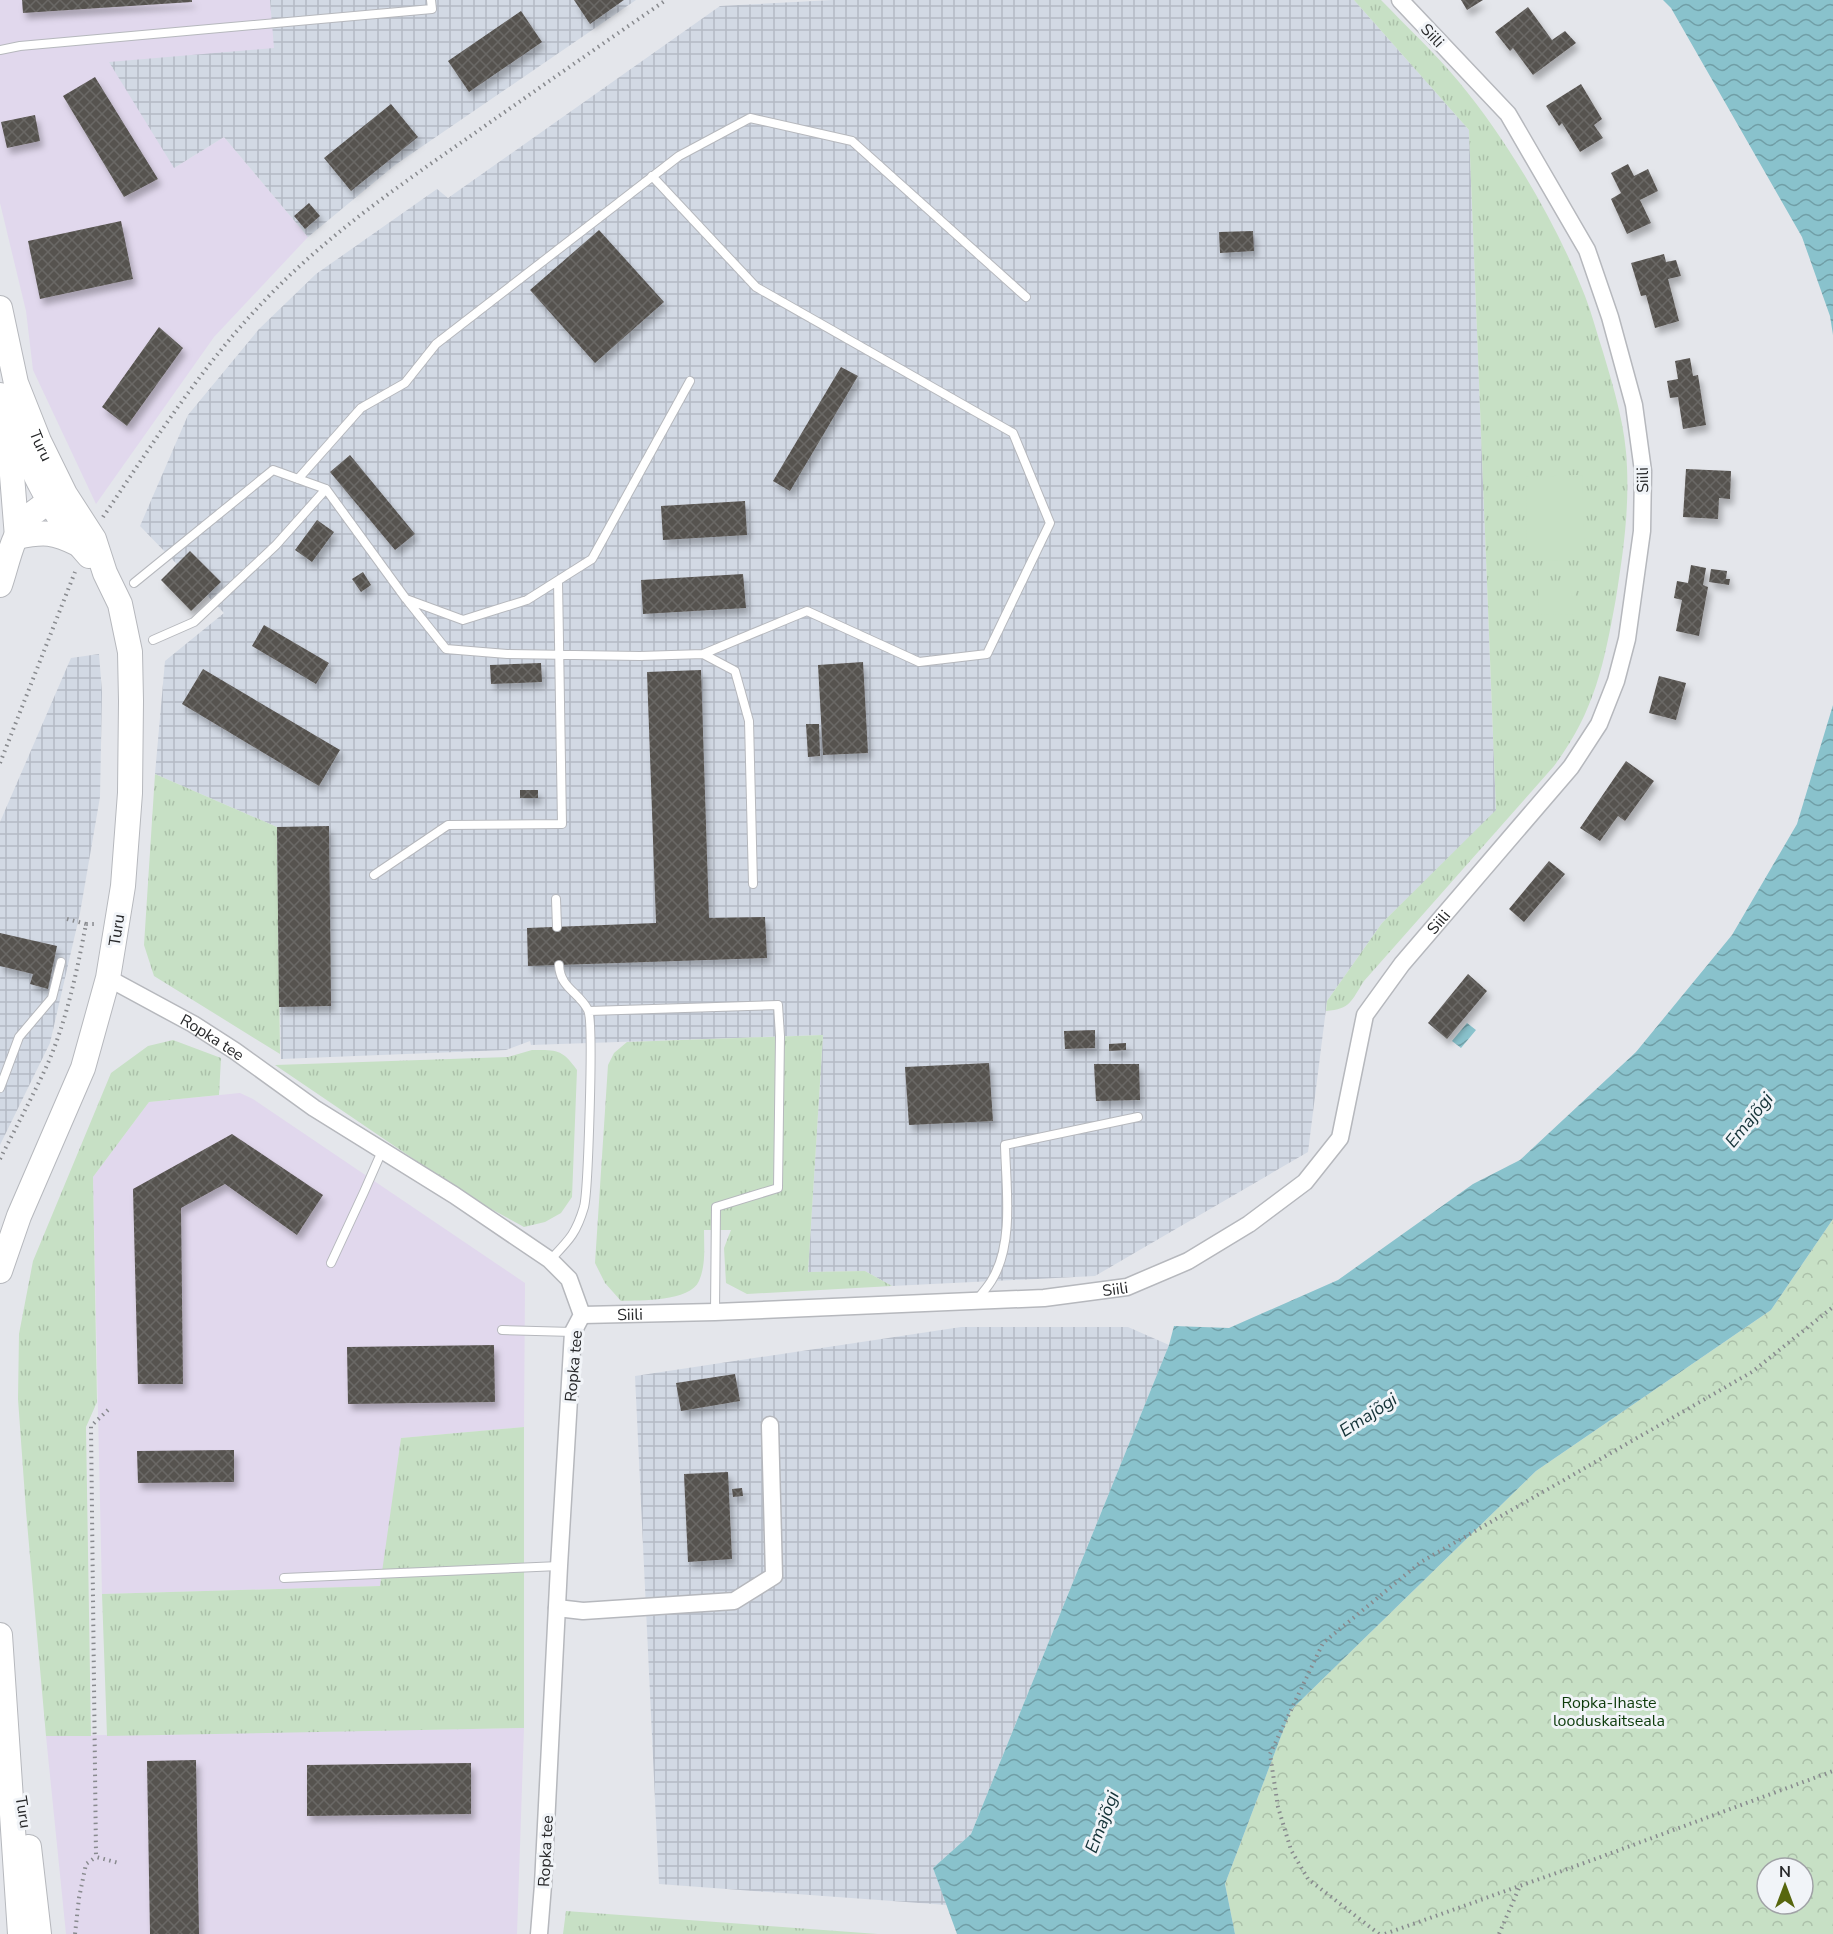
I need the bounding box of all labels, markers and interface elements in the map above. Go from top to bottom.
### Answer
street label: Siili [1415,19,1449,53]
street label: Turu [24,427,57,465]
street label: Siili [1632,467,1654,493]
street label: Siili [1422,906,1456,939]
street label: Turu [104,913,130,948]
street label: Ropka tee [176,1009,248,1066]
water label: Emajõgi [1719,1087,1779,1153]
street label: Siili [1101,1277,1129,1302]
street label: Siili [617,1304,643,1326]
street label: Ropka tee [560,1329,588,1403]
water label: Emajõgi [1334,1387,1402,1443]
park label: Ropka-Ihaste looduskaitseala [1553,1692,1665,1732]
water label: Emajõgi [1079,1787,1125,1856]
street label: Turu [10,1795,36,1830]
street label: Ropka tee [533,1815,559,1887]
north arrow [1755,1856,1815,1916]
text: N [1779,1861,1791,1883]

